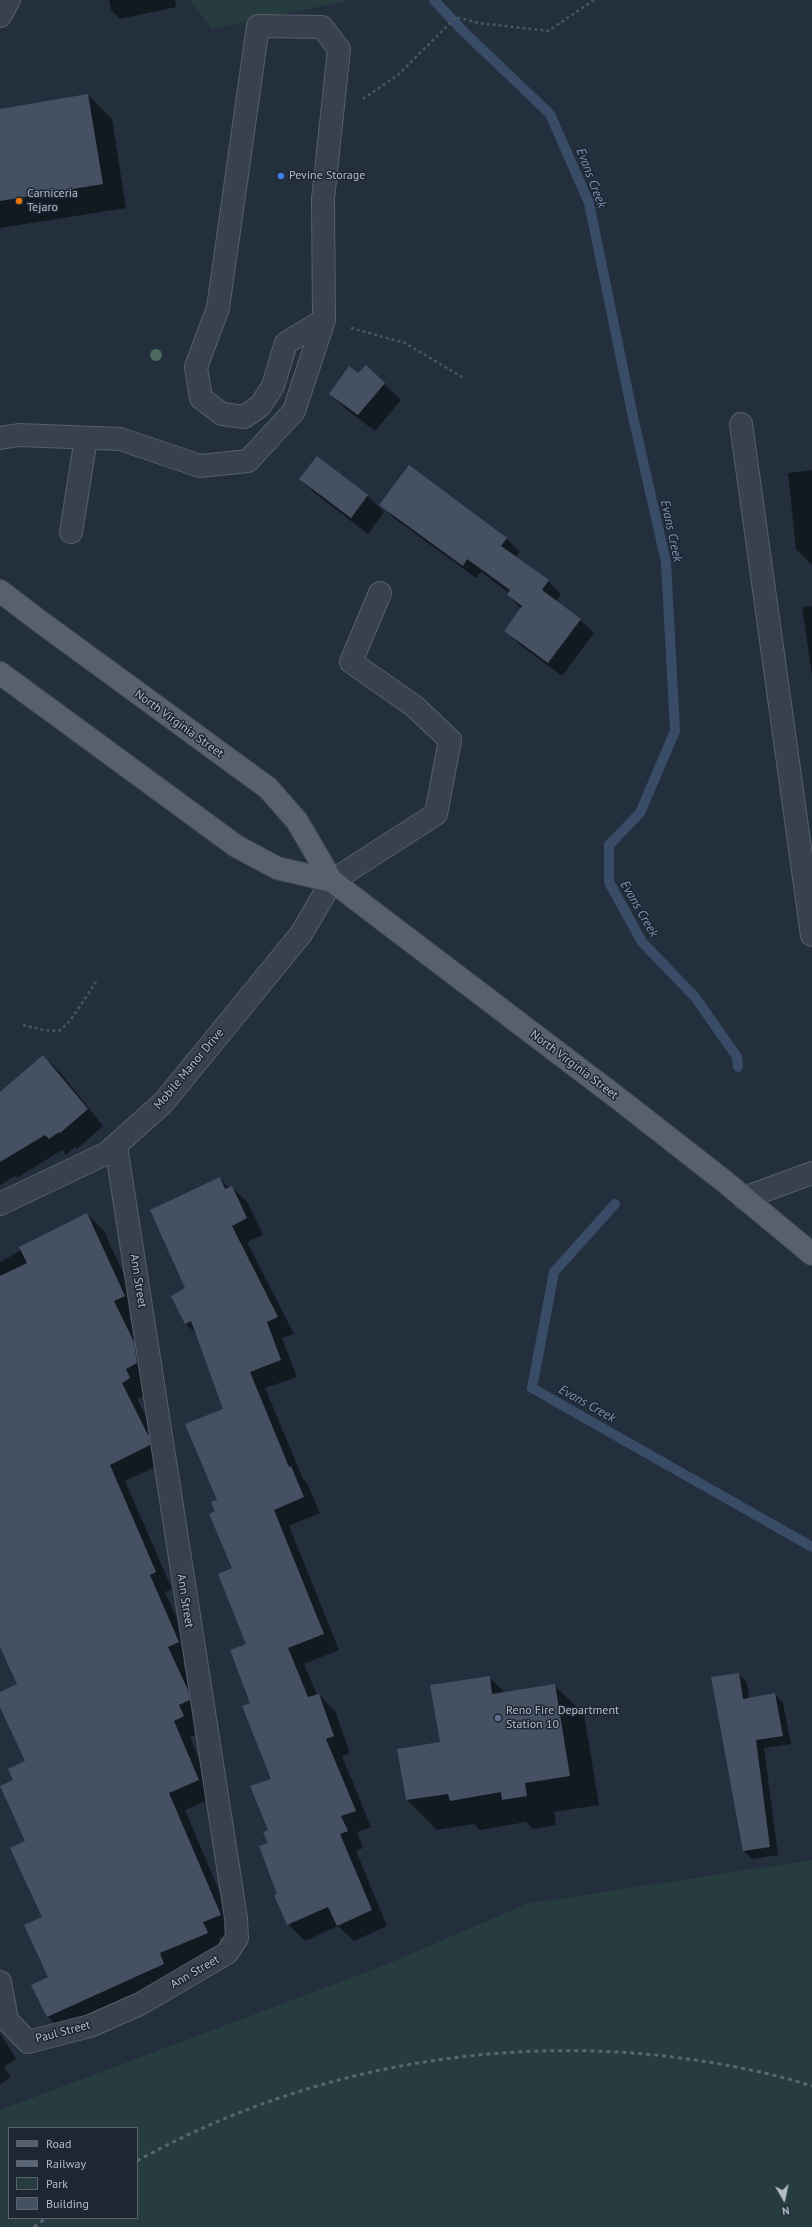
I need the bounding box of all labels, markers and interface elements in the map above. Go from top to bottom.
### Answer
water label: Evans Creek [572,146,610,210]
place label: Pevine Storage [289,169,365,183]
marker: Pevine Storage [276,171,286,181]
place label: Carniceria Tejaro [27,187,78,215]
marker: Carniceria Tejaro [14,196,24,206]
water label: Evans Creek [657,499,685,563]
street label: North Virginia Street [132,687,226,761]
water label: Evans Creek [617,878,661,940]
street label: Mobile Manor Drive [151,1026,227,1112]
street label: North Virginia Street [527,1027,621,1103]
street label: Ann Street [127,1253,149,1309]
water label: Evans Creek [556,1382,618,1426]
street label: Ann Street [174,1573,196,1629]
place label: Reno Fire Department Station 10 [506,1704,619,1732]
marker: Reno Fire Department Station 10 [493,1713,503,1723]
street label: Ann Street [168,1952,222,1992]
street label: Paul Street [34,2018,92,2046]
legend [8,2127,138,2219]
text: Road [46,2136,71,2151]
text: Railway [46,2156,86,2171]
text: Park [46,2176,68,2191]
north arrow [764,2179,804,2219]
text: Building [46,2196,89,2211]
text: N [781,2203,791,2218]

